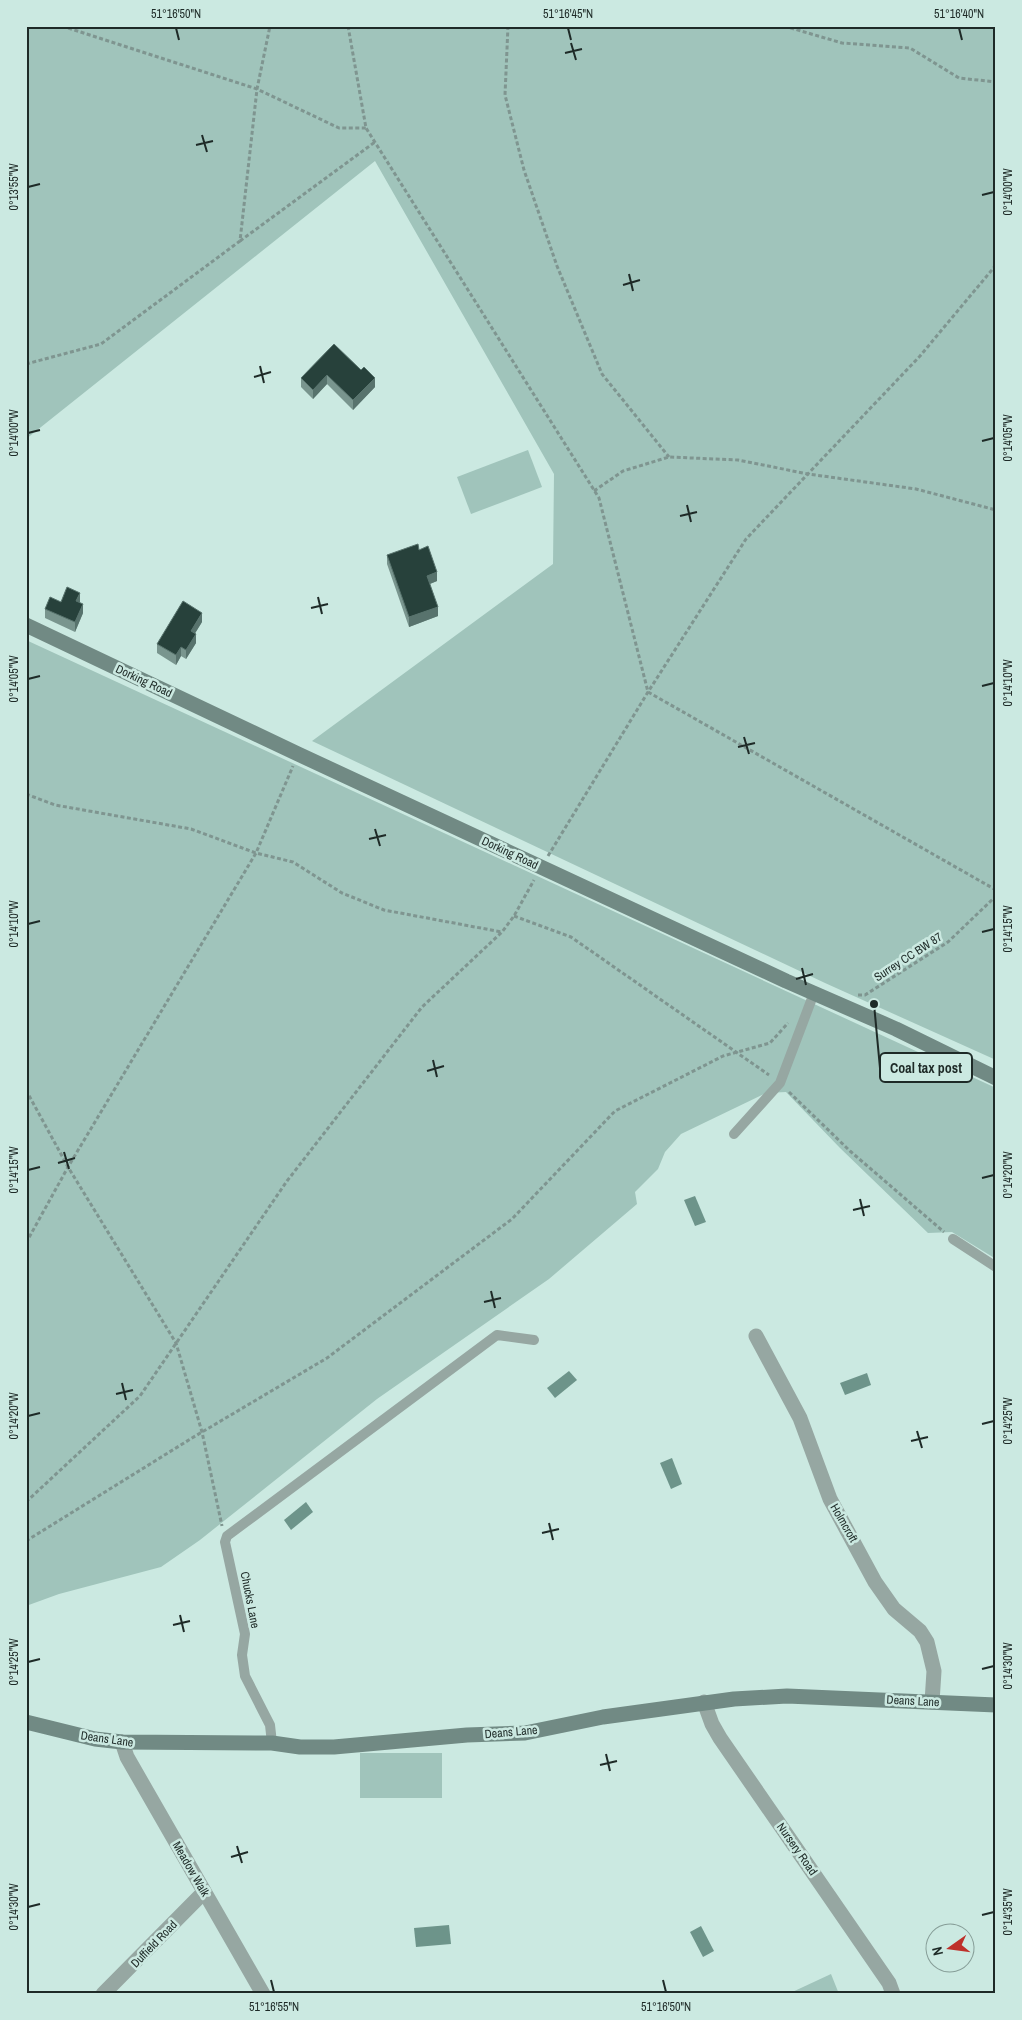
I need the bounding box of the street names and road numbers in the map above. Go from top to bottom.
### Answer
street label: Dorking Road [113,661,175,701]
street label: Dorking Road [479,833,541,873]
street label: Surrey CC BW 87 [871,929,946,985]
street label: Holmcroft [827,1501,862,1545]
street label: Chucks Lane [237,1570,263,1630]
street label: Deans Lane [886,1692,940,1710]
street label: Deans Lane [484,1722,538,1742]
street label: Deans Lane [80,1727,134,1751]
street label: Nursery Road [773,1820,821,1878]
street label: Meadow Walk [169,1838,213,1900]
street label: Duffield Road [127,1917,181,1971]

